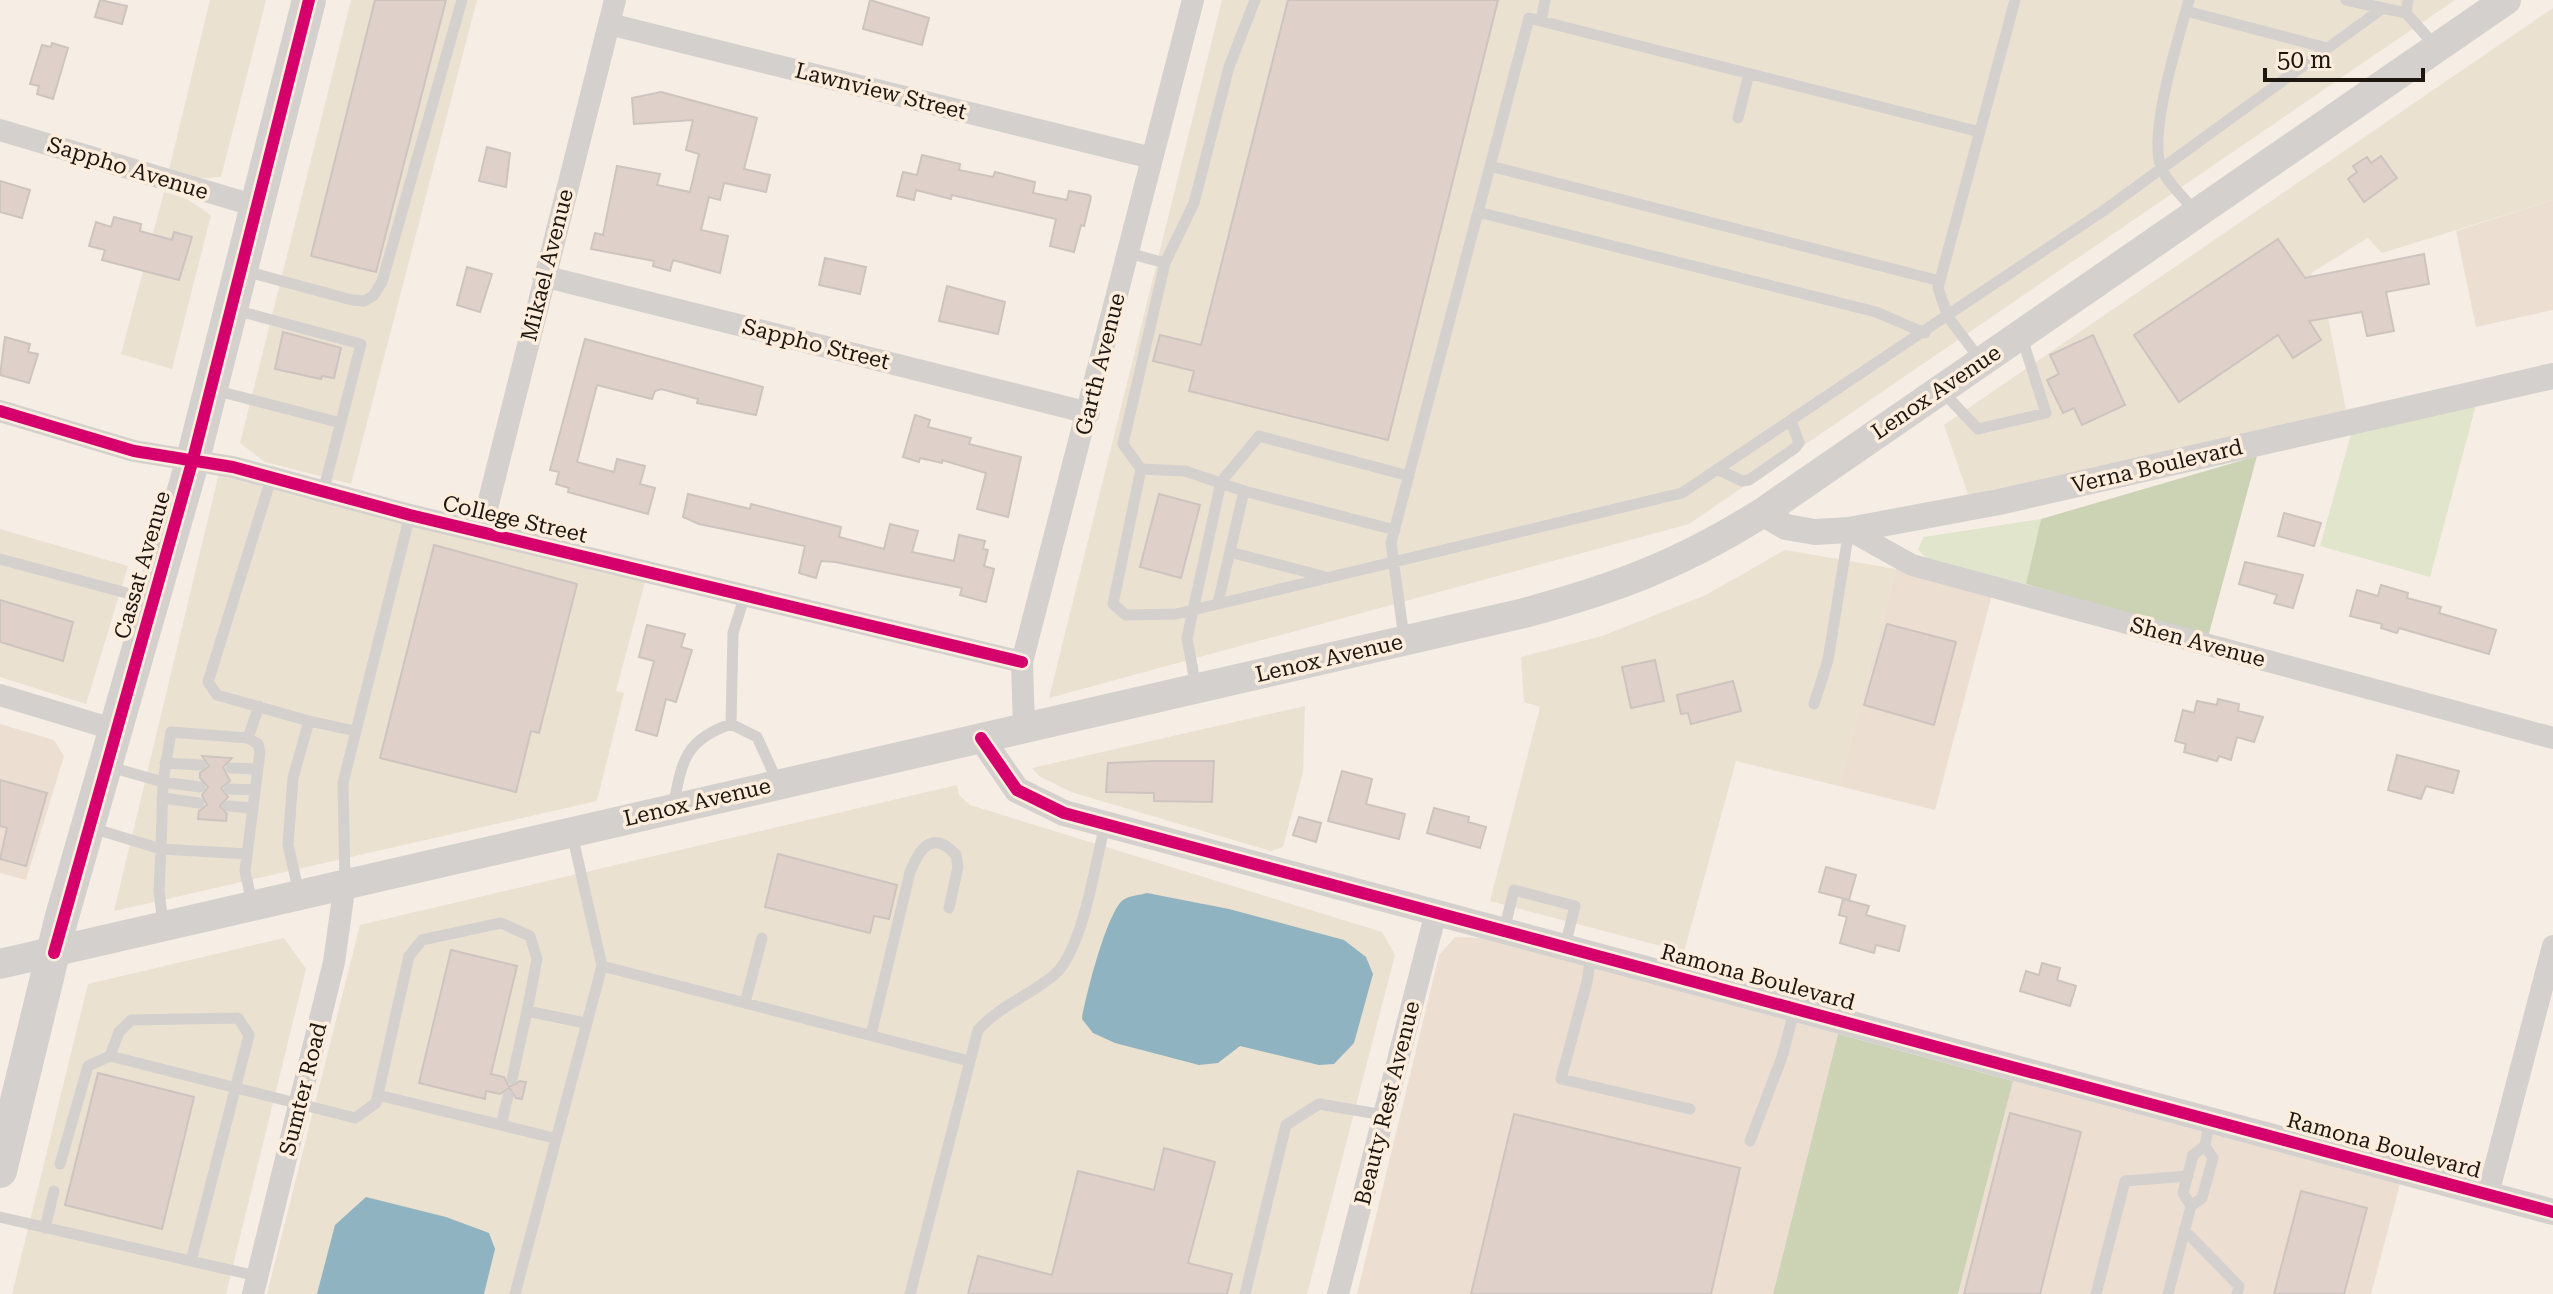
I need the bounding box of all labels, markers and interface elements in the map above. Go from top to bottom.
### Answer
scale bar [2265,32,2423,82]
text: 50 m [2277,46,2332,74]
street label: Lawnview Street [793,58,969,124]
street label: Sappho Avenue [45,132,211,204]
street label: Mikael Avenue [516,186,578,344]
street label: Garth Avenue [1070,290,1130,438]
street label: Sappho Street [740,314,892,374]
street label: Lenox Avenue [1867,340,2005,444]
street label: Verna Boulevard [2069,434,2245,498]
street label: Cassat Avenue [109,488,175,642]
street label: College Street [440,490,590,548]
street label: Shen Avenue [2128,612,2268,672]
street label: Lenox Avenue [1253,629,1405,687]
street label: Lenox Avenue [621,773,773,831]
street label: Ramona Boulevard [1658,939,1858,1015]
street label: Beauty Rest Avenue [1350,998,1424,1208]
street label: Sumter Road [274,1020,332,1158]
street label: Ramona Boulevard [2284,1107,2484,1183]

